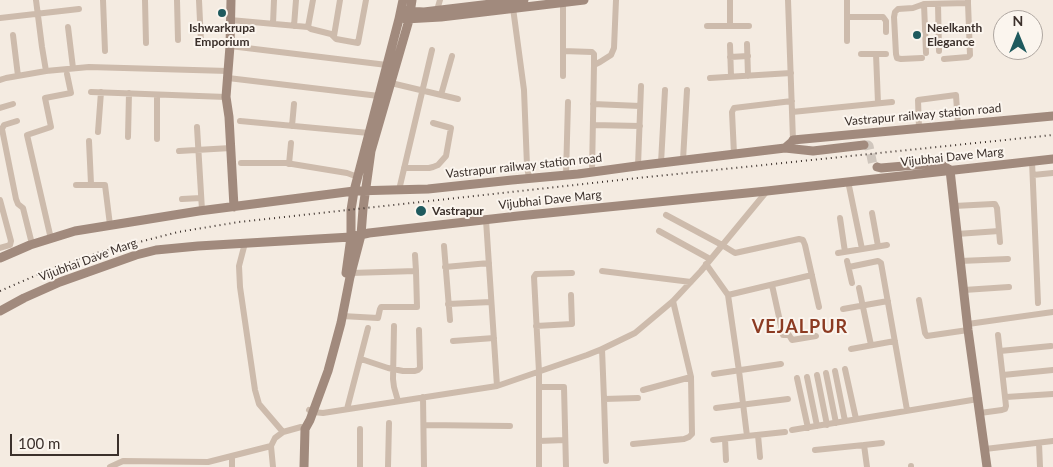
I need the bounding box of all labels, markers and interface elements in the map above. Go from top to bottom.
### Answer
marker: Ishwarkrupa Emporium [216,7,228,19]
north arrow [993,10,1043,60]
text: N [1013,12,1023,29]
place label: Ishwarkrupa Emporium [189,21,255,49]
place label: Neelkanth Elegance [927,21,982,49]
marker: Neelkanth Elegance [911,29,923,41]
street label: Vastrapur railway station road [844,101,1002,129]
street label: Vijubhai Dave Marg [900,144,1004,170]
street label: Vastrapur railway station road [445,151,603,181]
street label: Vijubhai Dave Marg [498,187,602,213]
marker: Vastrapur [414,204,428,218]
place label: Vastrapur [432,204,484,218]
street label: Vijubhai Dave Marg [37,236,139,284]
district label: VEJALPUR [751,316,849,338]
scale bar [12,424,121,456]
text: 100 m [18,434,60,452]

